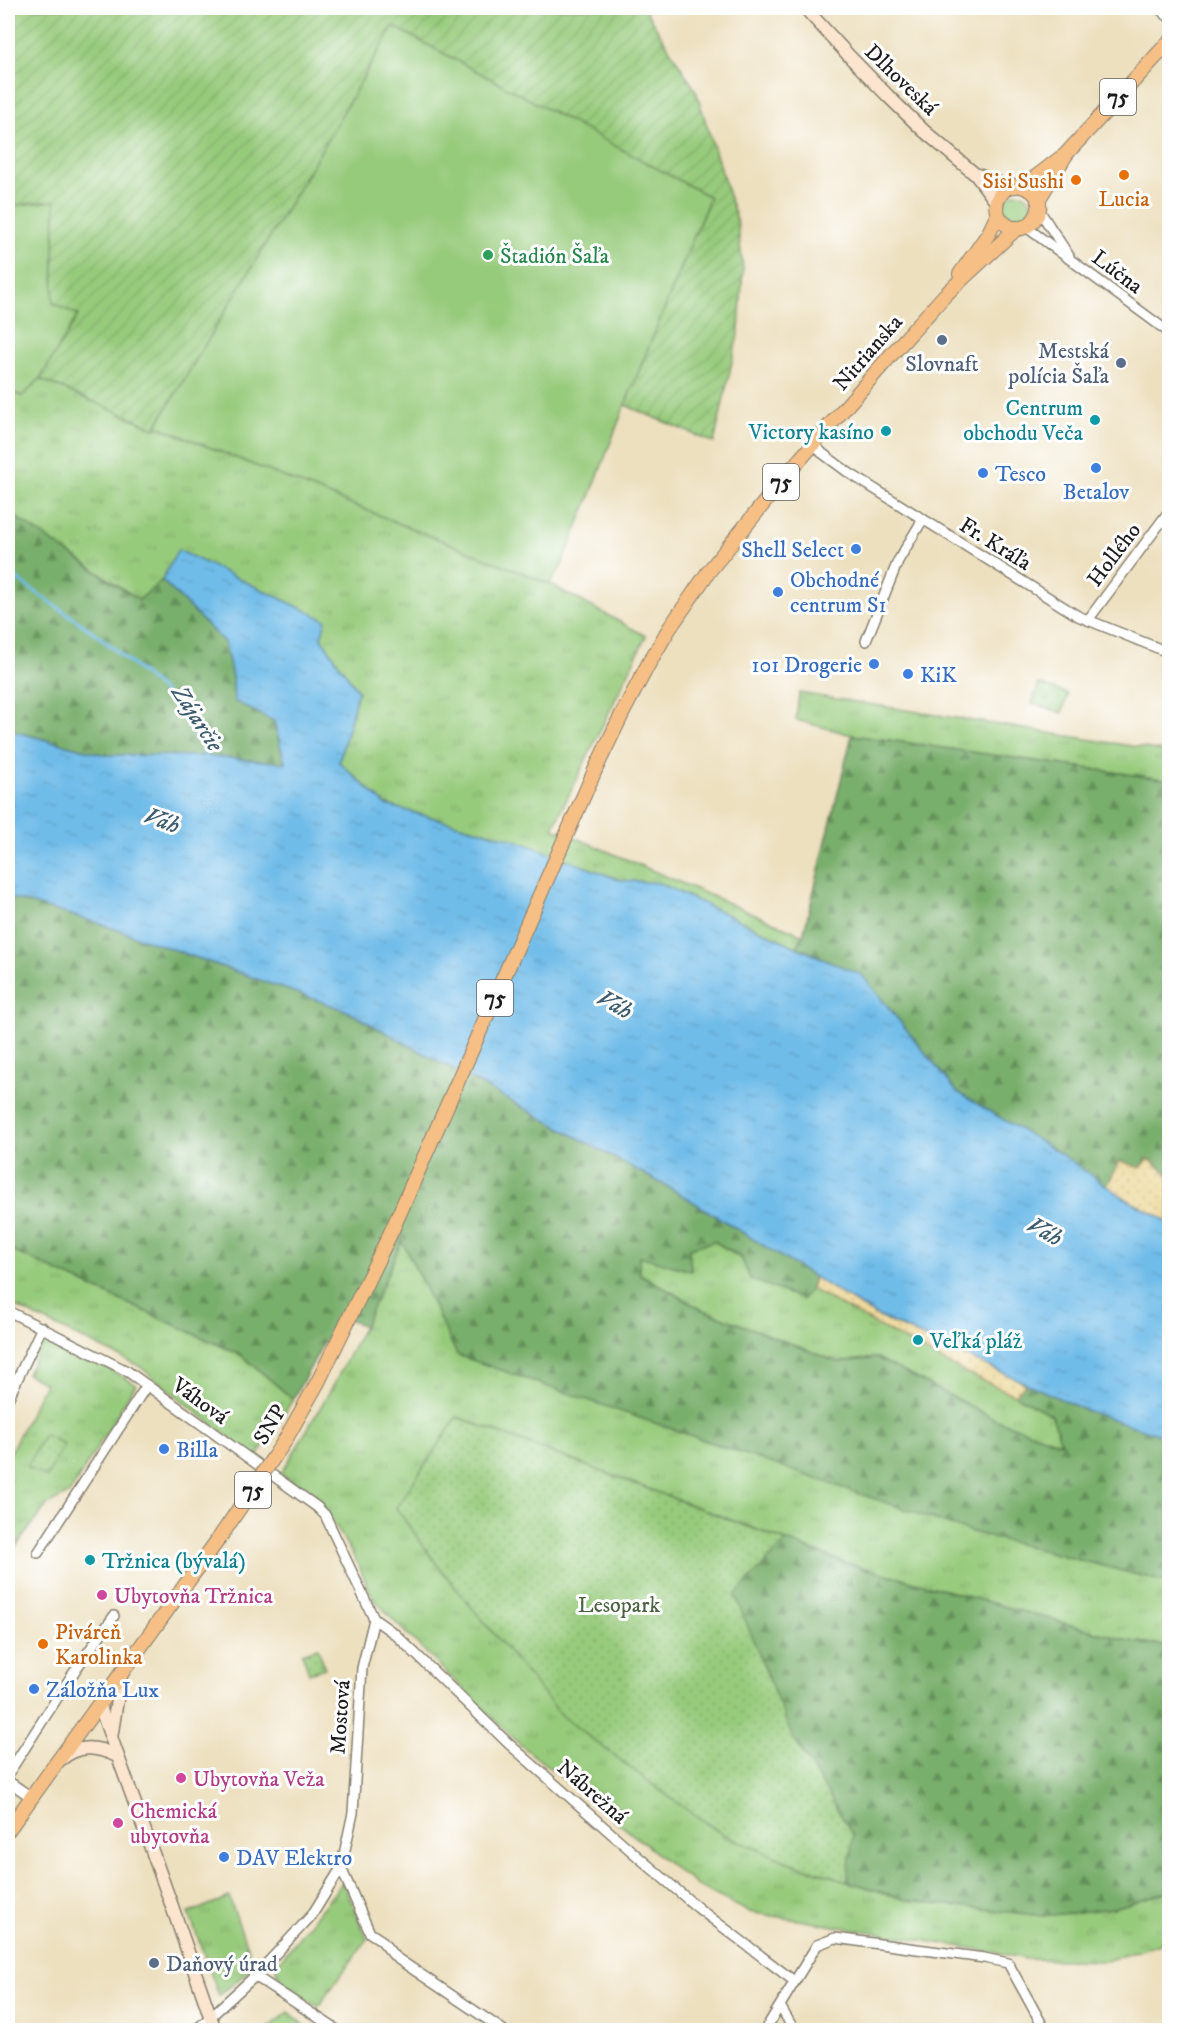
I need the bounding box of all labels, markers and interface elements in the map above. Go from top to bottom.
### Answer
street label: Dlhoveská [859,39,944,122]
road number: 75 [1100,79,1136,115]
place label: Sisi Sushi [982,168,1064,195]
marker: Lucia [1117,168,1131,182]
marker: Sisi Sushi [1069,173,1083,187]
place label: Lucia [1099,186,1150,213]
place label: Štadión Šaľa [500,242,610,270]
street label: Lúčna [1086,244,1148,300]
marker: Štadión Šaľa [481,248,495,262]
street label: Nitrianska [828,309,909,397]
marker: Slovnaft [935,333,949,347]
place label: Mestská polícia Šaľa [1007,338,1110,390]
place label: Slovnaft [905,351,979,378]
marker: Mestská polícia Šaľa [1114,356,1128,370]
place label: Centrum obchodu Veča [963,395,1084,447]
marker: Centrum obchodu Veča [1088,413,1102,427]
place label: Victory kasíno [748,419,874,446]
marker: Victory kasíno [879,424,893,438]
place label: Tesco [995,461,1046,488]
marker: Betalov [1089,461,1103,475]
road number: 75 [763,464,799,500]
marker: Tesco [976,466,990,480]
place label: Betalov [1063,479,1129,506]
street label: Fr. Kráľa [954,512,1037,577]
street label: Hollého [1081,518,1147,592]
place label: Shell Select [741,537,844,564]
marker: Shell Select [849,542,863,556]
place label: Obchodné centrum S1 [790,567,887,619]
marker: Obchodné centrum S1 [771,585,785,599]
place label: 101 Drogerie [751,652,862,679]
marker: 101 Drogerie [867,657,881,671]
place label: KiK [920,662,957,689]
marker: KiK [901,667,915,681]
water label: Zájarčie [164,679,230,758]
water label: Váh [140,801,184,841]
road number: 75 [477,980,513,1016]
water label: Váh [592,983,638,1027]
water label: Váh [1022,1210,1068,1254]
place label: Veľká pláž [929,1328,1023,1355]
marker: Veľká pláž [911,1333,925,1347]
street label: Váhová [166,1371,234,1431]
street label: SNP [248,1399,293,1450]
place label: Billa [176,1437,219,1464]
marker: Billa [157,1442,171,1456]
road number: 75 [235,1472,271,1508]
place label: Tržnica (bývalá) [102,1548,246,1575]
marker: Tržnica (bývalá) [83,1553,97,1567]
place label: Ubytovňa Tržnica [114,1583,274,1610]
marker: Ubytovňa Tržnica [95,1588,109,1602]
park label: Lesopark [578,1592,660,1619]
place label: Piváreň Karolinka [55,1619,143,1671]
marker: Piváreň Karolinka [36,1637,50,1651]
place label: Záložňa Lux [46,1677,159,1704]
street label: Mostová [324,1678,357,1755]
marker: Záložňa Lux [27,1682,41,1696]
street label: Nábrežná [551,1754,633,1831]
place label: Ubytovňa Veža [193,1766,325,1793]
marker: Ubytovňa Veža [174,1771,188,1785]
place label: Chemická ubytovňa [130,1798,218,1850]
marker: Chemická ubytovňa [111,1816,125,1830]
place label: DAV Elektro [236,1845,352,1872]
marker: DAV Elektro [217,1850,231,1864]
place label: Daňový úrad [166,1951,278,1978]
marker: Daňový úrad [147,1956,161,1970]

